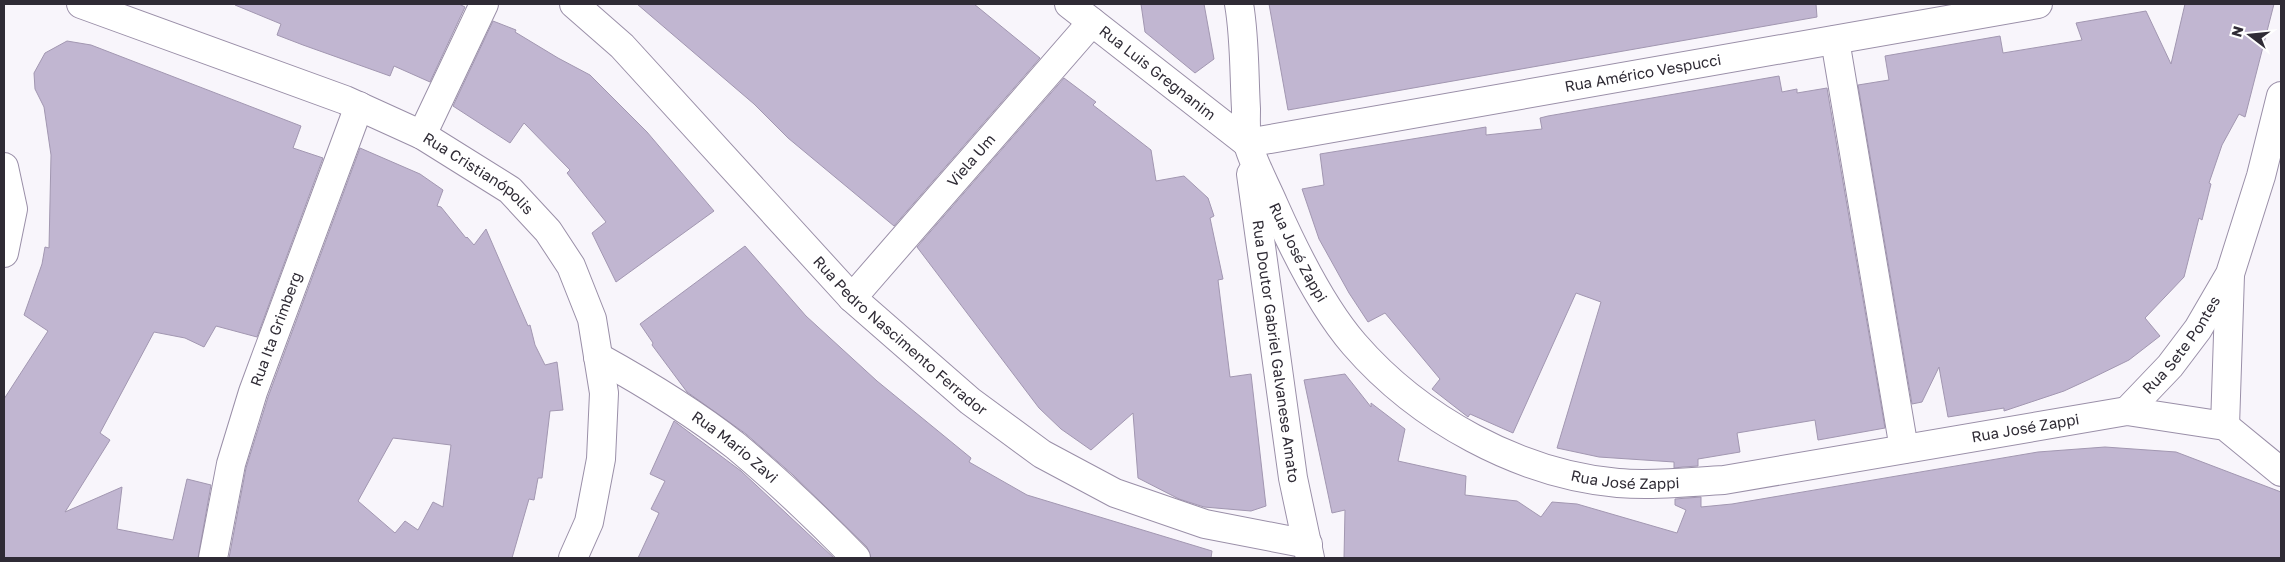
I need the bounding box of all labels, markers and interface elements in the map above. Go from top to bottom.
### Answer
north arrow [2225,10,2275,60]
street label: Rua Luis Gregnanim [1096,21,1220,123]
text: N [2227,24,2247,39]
street label: Rua Américo Vespucci [1563,50,1722,95]
street label: Rua Cristianópolis [420,128,538,218]
street label: Viela Um [943,130,998,190]
street label: Rua José Zappi [1266,200,1332,305]
street label: Rua Doutor Gabriel Galvanese Amato [1249,219,1304,484]
street label: Rua Pedro Nascimento Ferrador [810,252,991,419]
street label: Rua Ita Grimberg [246,269,305,389]
street label: Rua Sete Pontes [2138,292,2223,397]
street label: Rua Mario Zavi [689,407,782,486]
street label: Rua José Zappi [1970,409,2081,445]
street label: Rua José Zappi [1569,466,1680,492]

